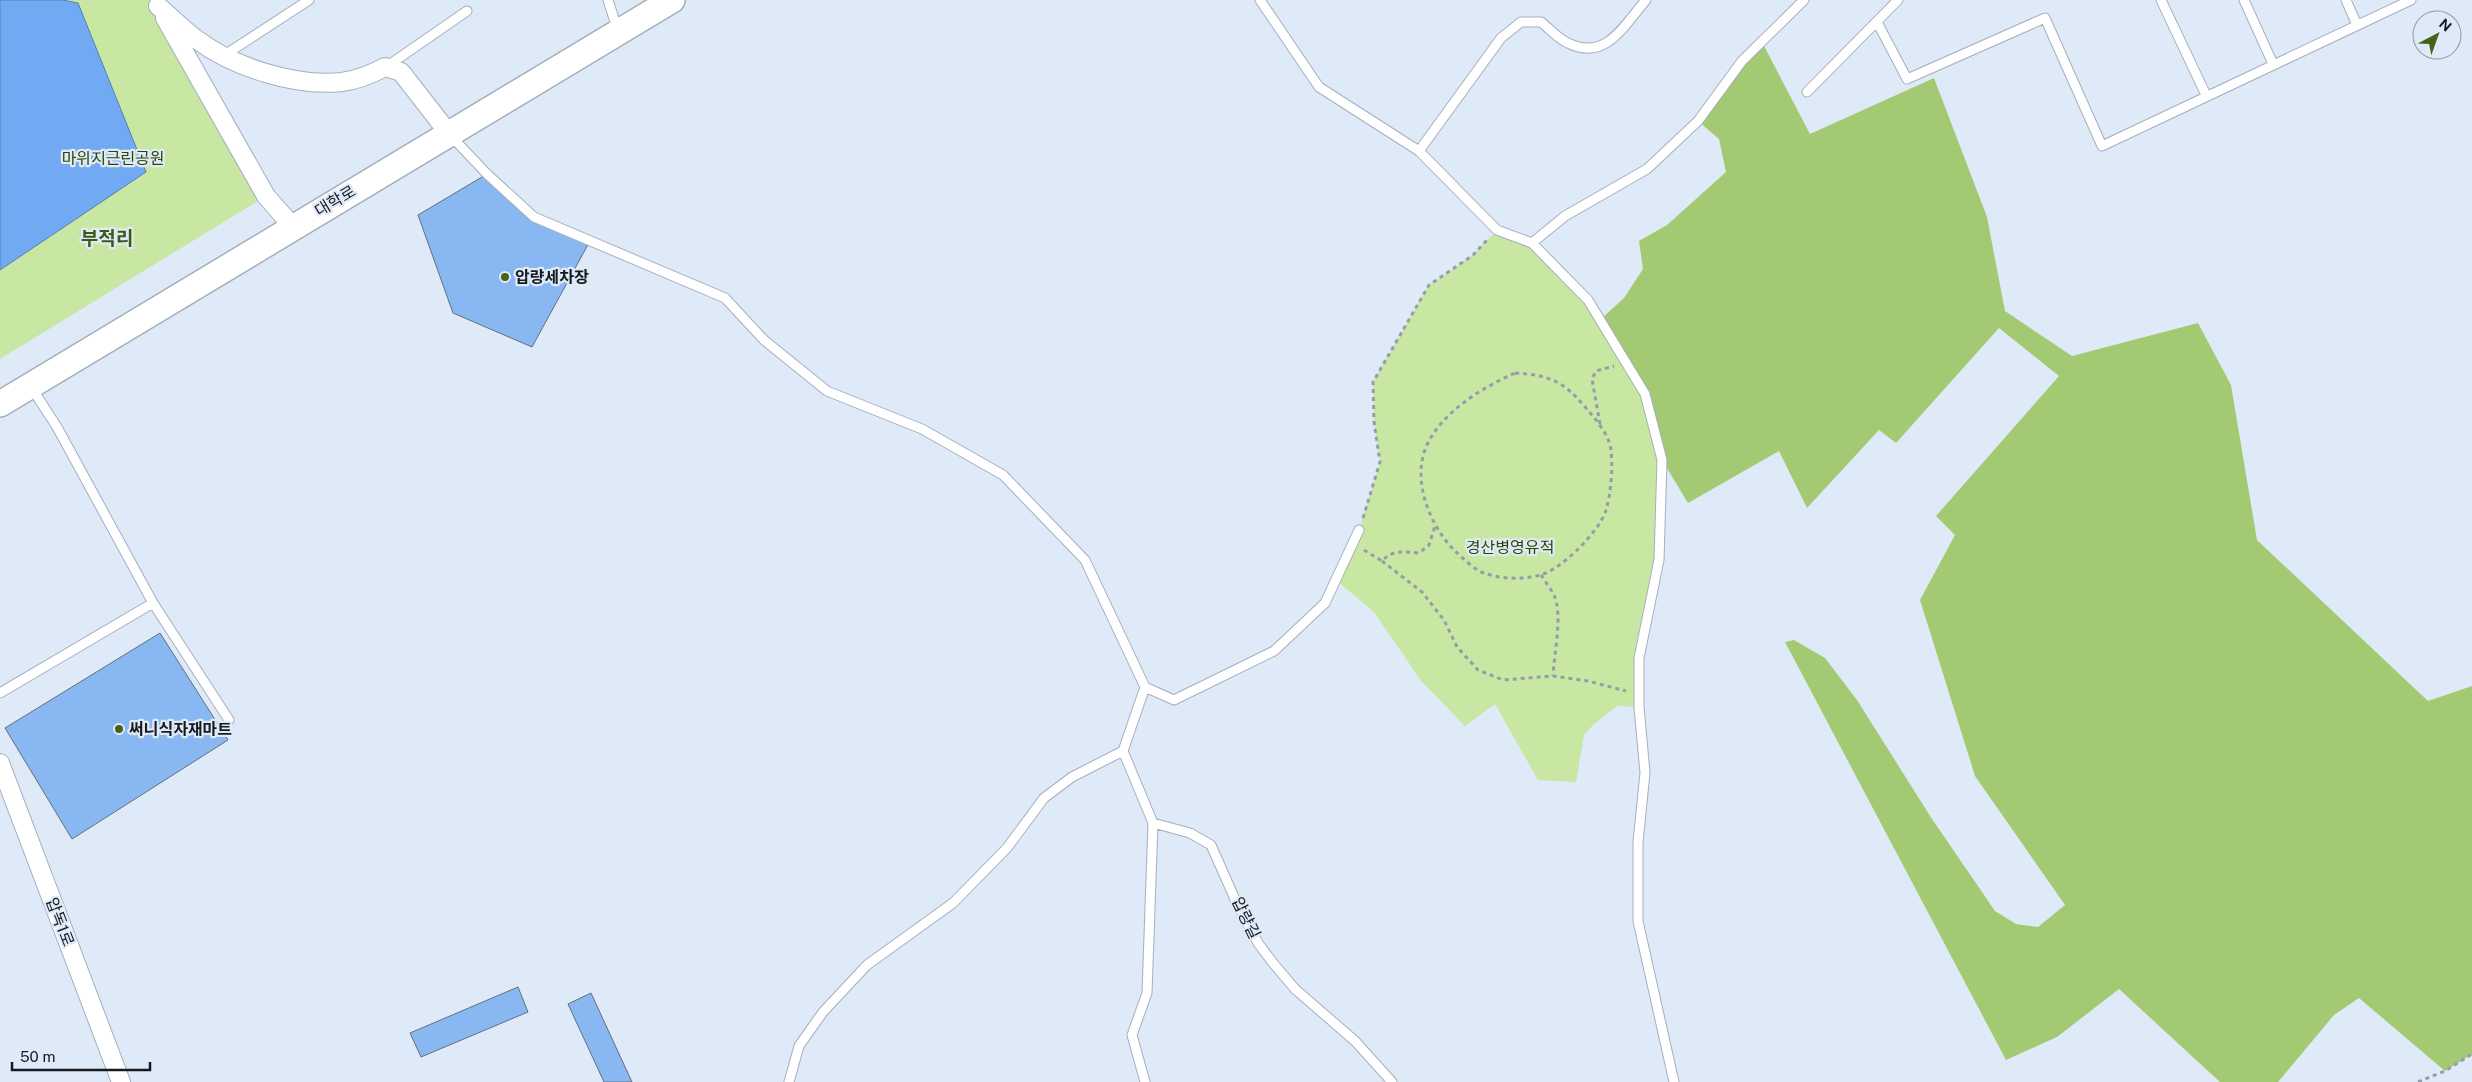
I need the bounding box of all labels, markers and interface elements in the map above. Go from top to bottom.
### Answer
north arrow [2412,10,2462,60]
text: N [2436,16,2455,35]
park label: 마위지근린공원 [61,149,165,168]
street label: 대학로 [311,181,359,221]
district label: 부적리 [81,227,133,249]
place label: 압량세차장 [515,268,589,287]
marker: 압량세차장 [499,271,511,283]
park label: 경산병영유적 [1466,538,1554,557]
place label: 써니식자재마트 [129,720,232,739]
marker: 써니식자재마트 [113,723,125,735]
street label: 압량길 [1228,894,1264,942]
street label: 압독1로 [42,895,78,949]
scale bar [12,1040,150,1072]
text: 50 m [20,1048,55,1065]

